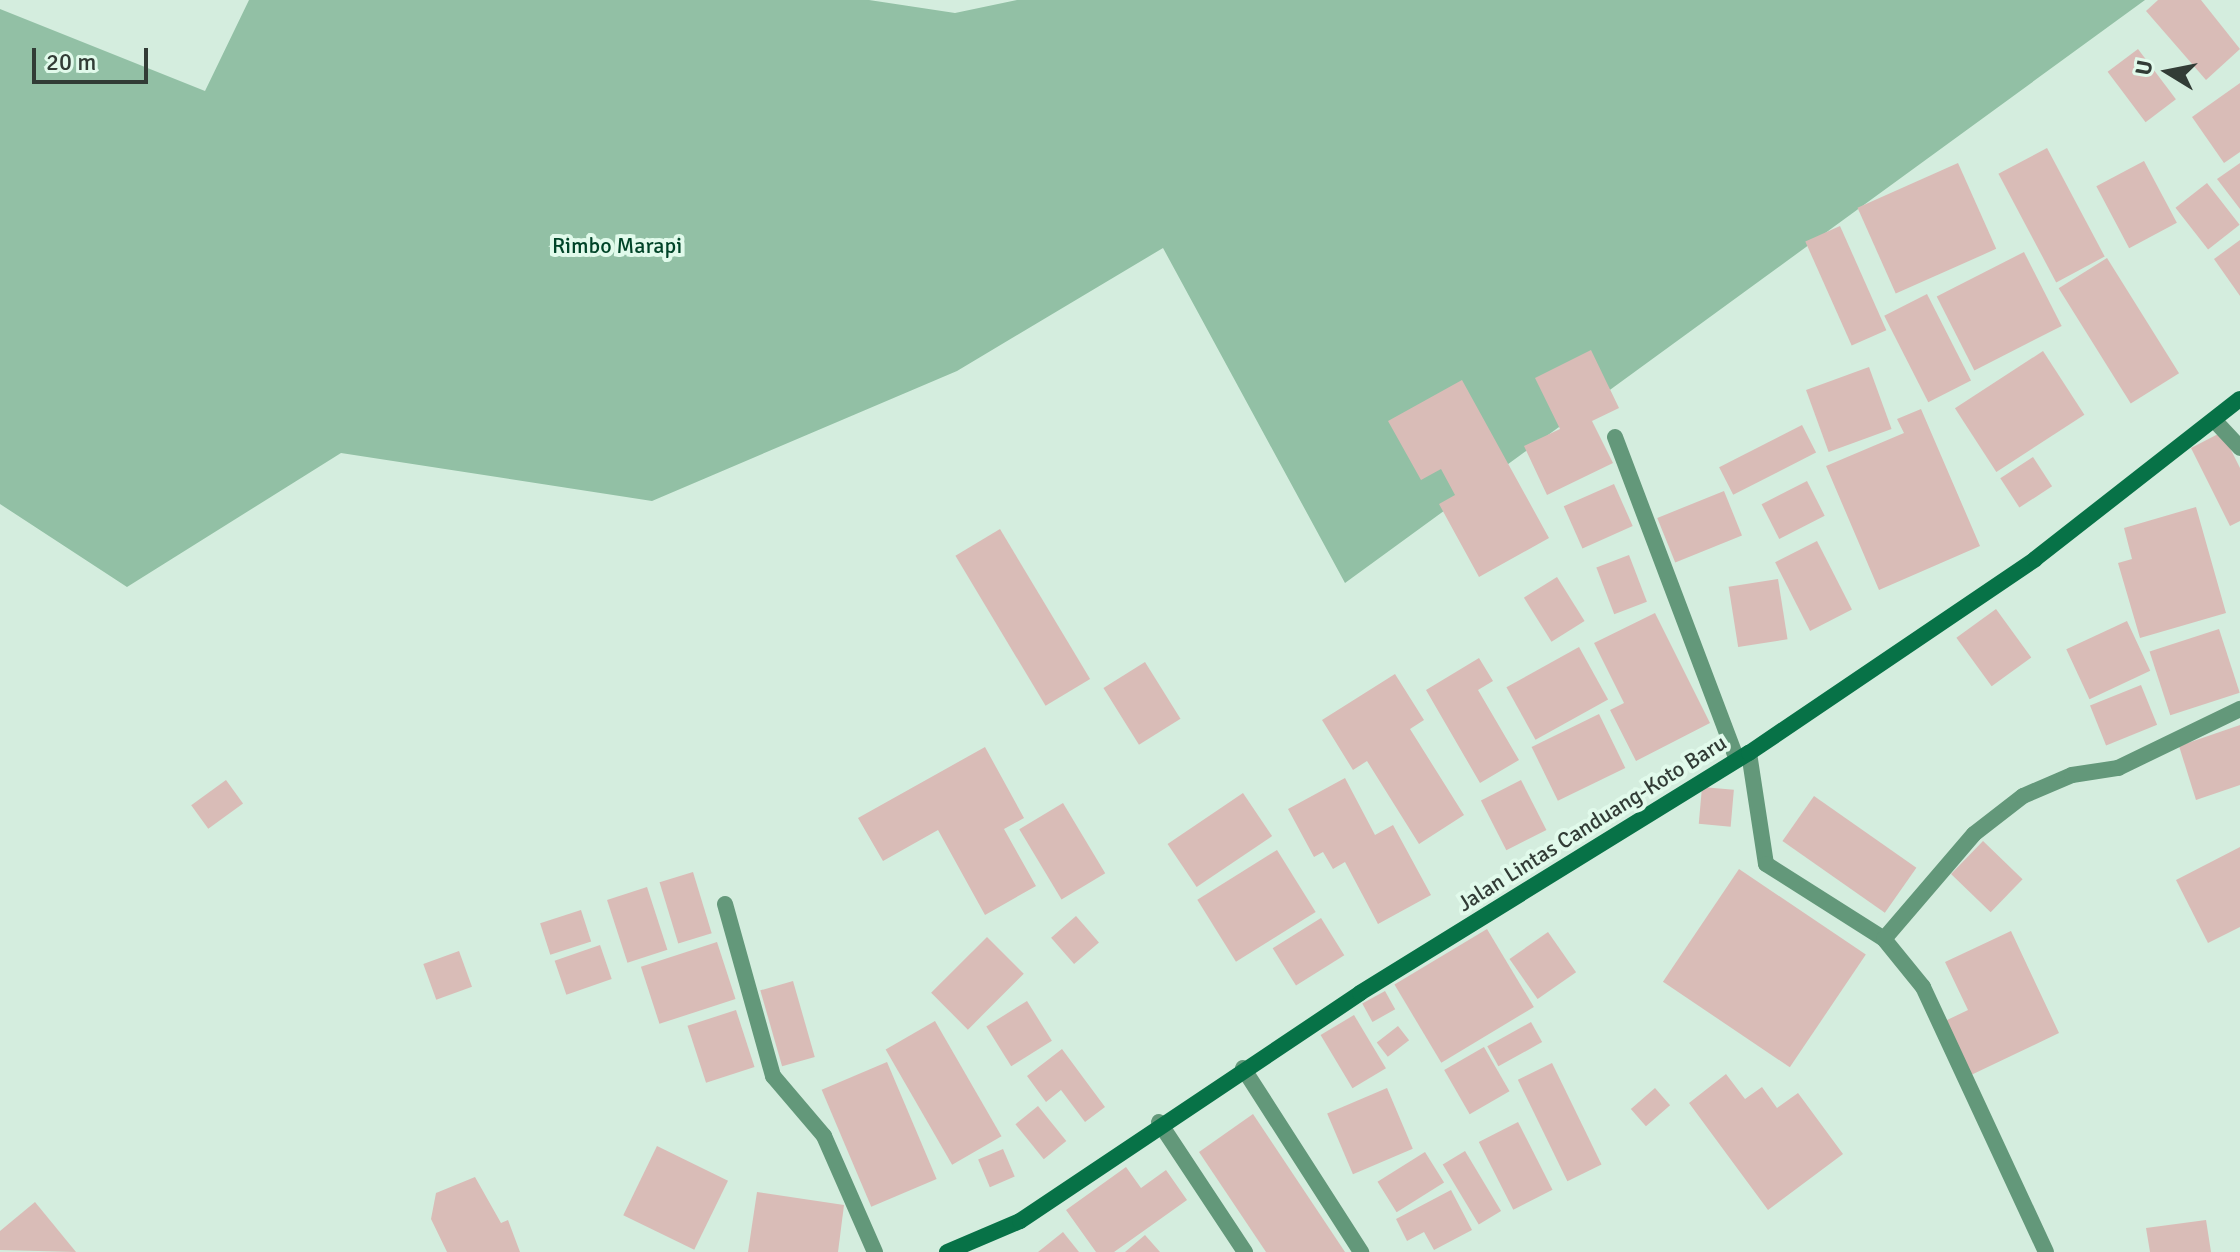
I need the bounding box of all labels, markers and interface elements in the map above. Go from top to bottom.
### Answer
scale bar [36,32,152,82]
north arrow [2128,32,2208,112]
text: 20 m [46,47,96,77]
text: U [2129,58,2158,77]
park label: Rimbo Marapi [552,233,682,259]
street label: Jalan Lintas Canduang-Koto Baru [1453,729,1731,917]

